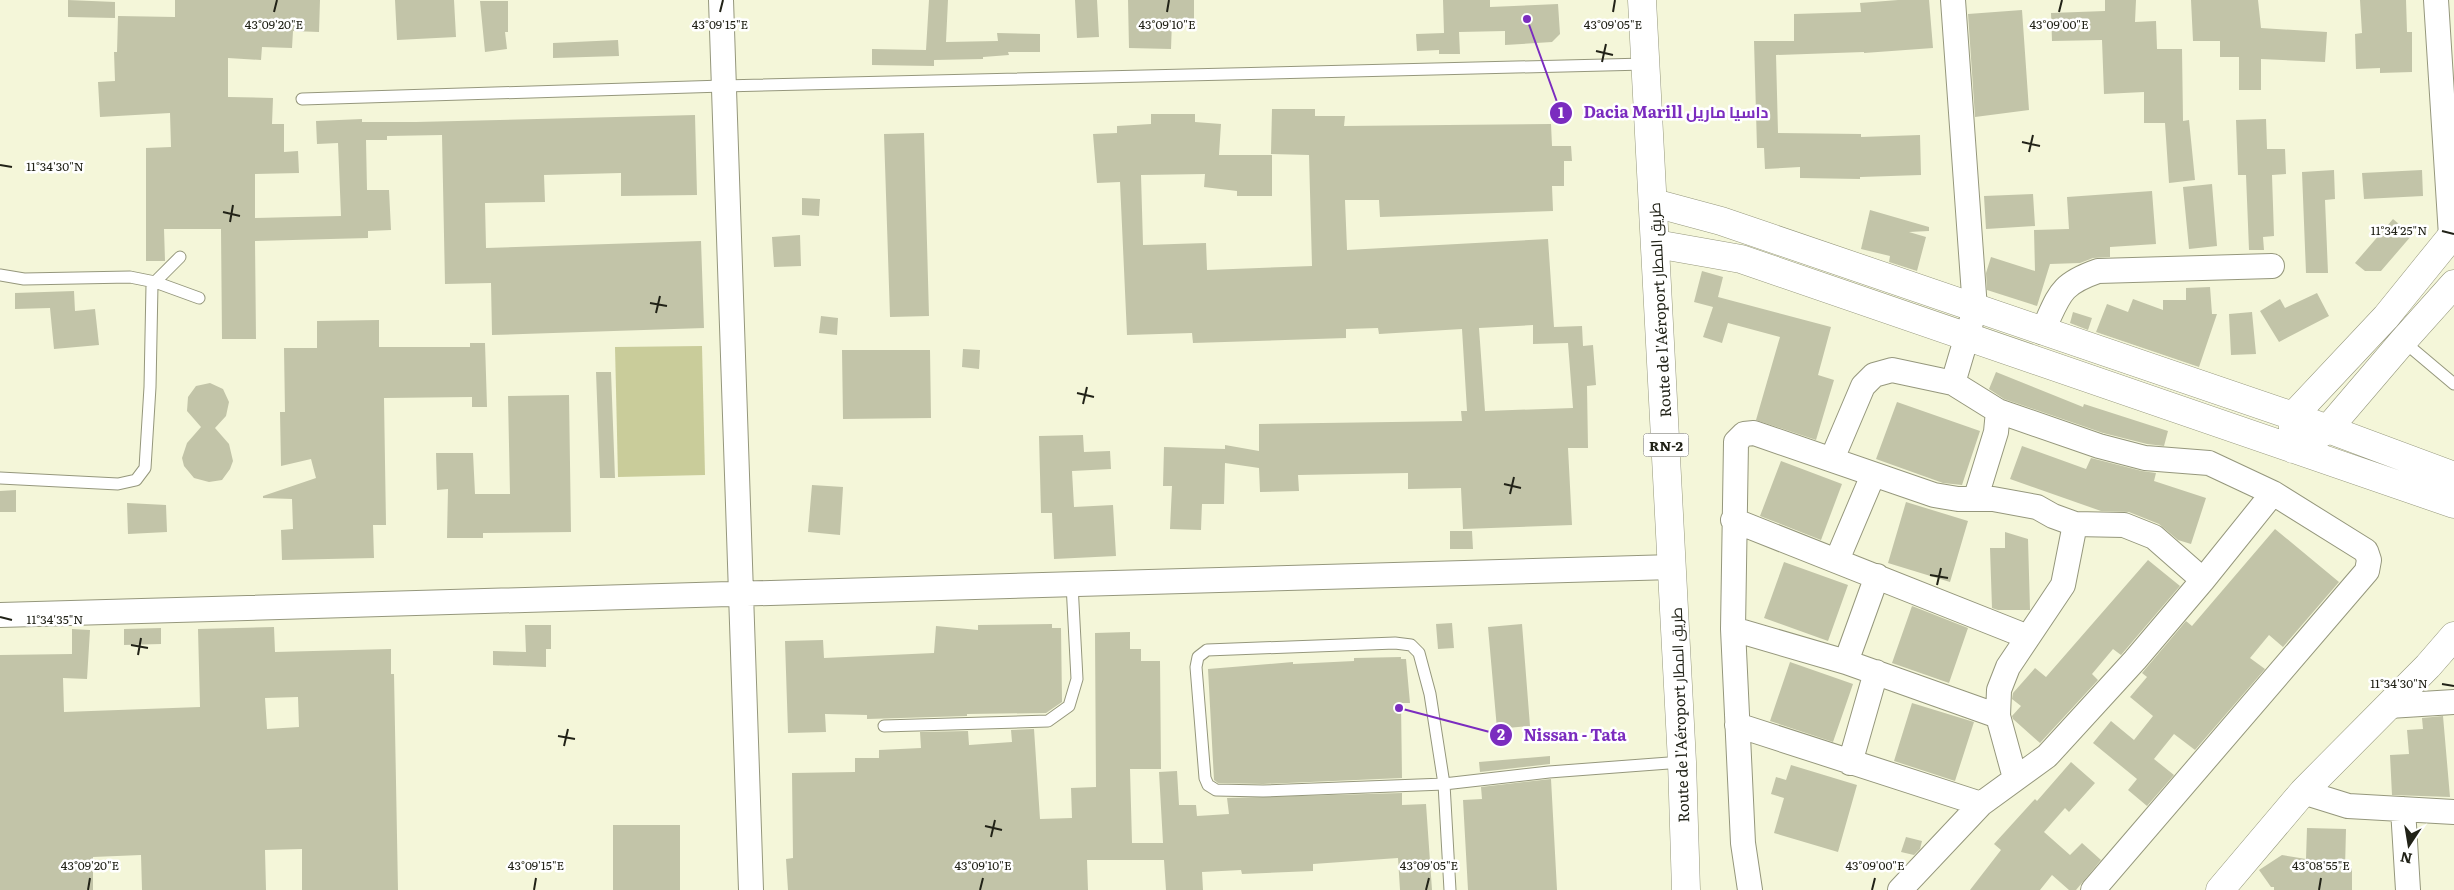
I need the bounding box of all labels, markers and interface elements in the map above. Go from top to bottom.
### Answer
text: 43°09'20"E [245,15,304,33]
text: 43°09'15"E [692,15,749,33]
text: 43°09'10"E [1138,15,1196,33]
text: 43°09'05"E [1584,15,1643,33]
text: 43°09'00"E [2029,15,2089,33]
callout: Dacia Marill داسيا ماريل [1549,97,1779,128]
text: Dacia Marill داسيا ماريل [1583,99,1769,123]
text: 1 [1558,100,1564,123]
text: 11°34'30"N [26,157,84,175]
street label: Route de l'Aéroport طريق المطار [1642,202,1676,418]
text: 11°34'25"N [2371,221,2427,239]
road number: RN-2 [1644,434,1688,456]
street label: Route de l'Aéroport طريق المطار [1664,607,1694,823]
text: 11°34'35"N [27,610,83,628]
text: 11°34'30"N [2370,674,2428,692]
callout: Nissan - Tata [1489,719,1637,750]
text: 2 [1497,722,1505,745]
text: Nissan - Tata [1523,722,1627,746]
north arrow [2384,820,2434,870]
text: N [2398,848,2414,870]
text: 43°09'20"E [61,856,120,874]
text: 43°09'15"E [508,856,565,874]
text: 43°09'10"E [954,856,1012,874]
text: 43°09'05"E [1400,856,1459,874]
text: 43°09'00"E [1845,856,1905,874]
text: 43°08'55"E [2292,856,2350,874]

